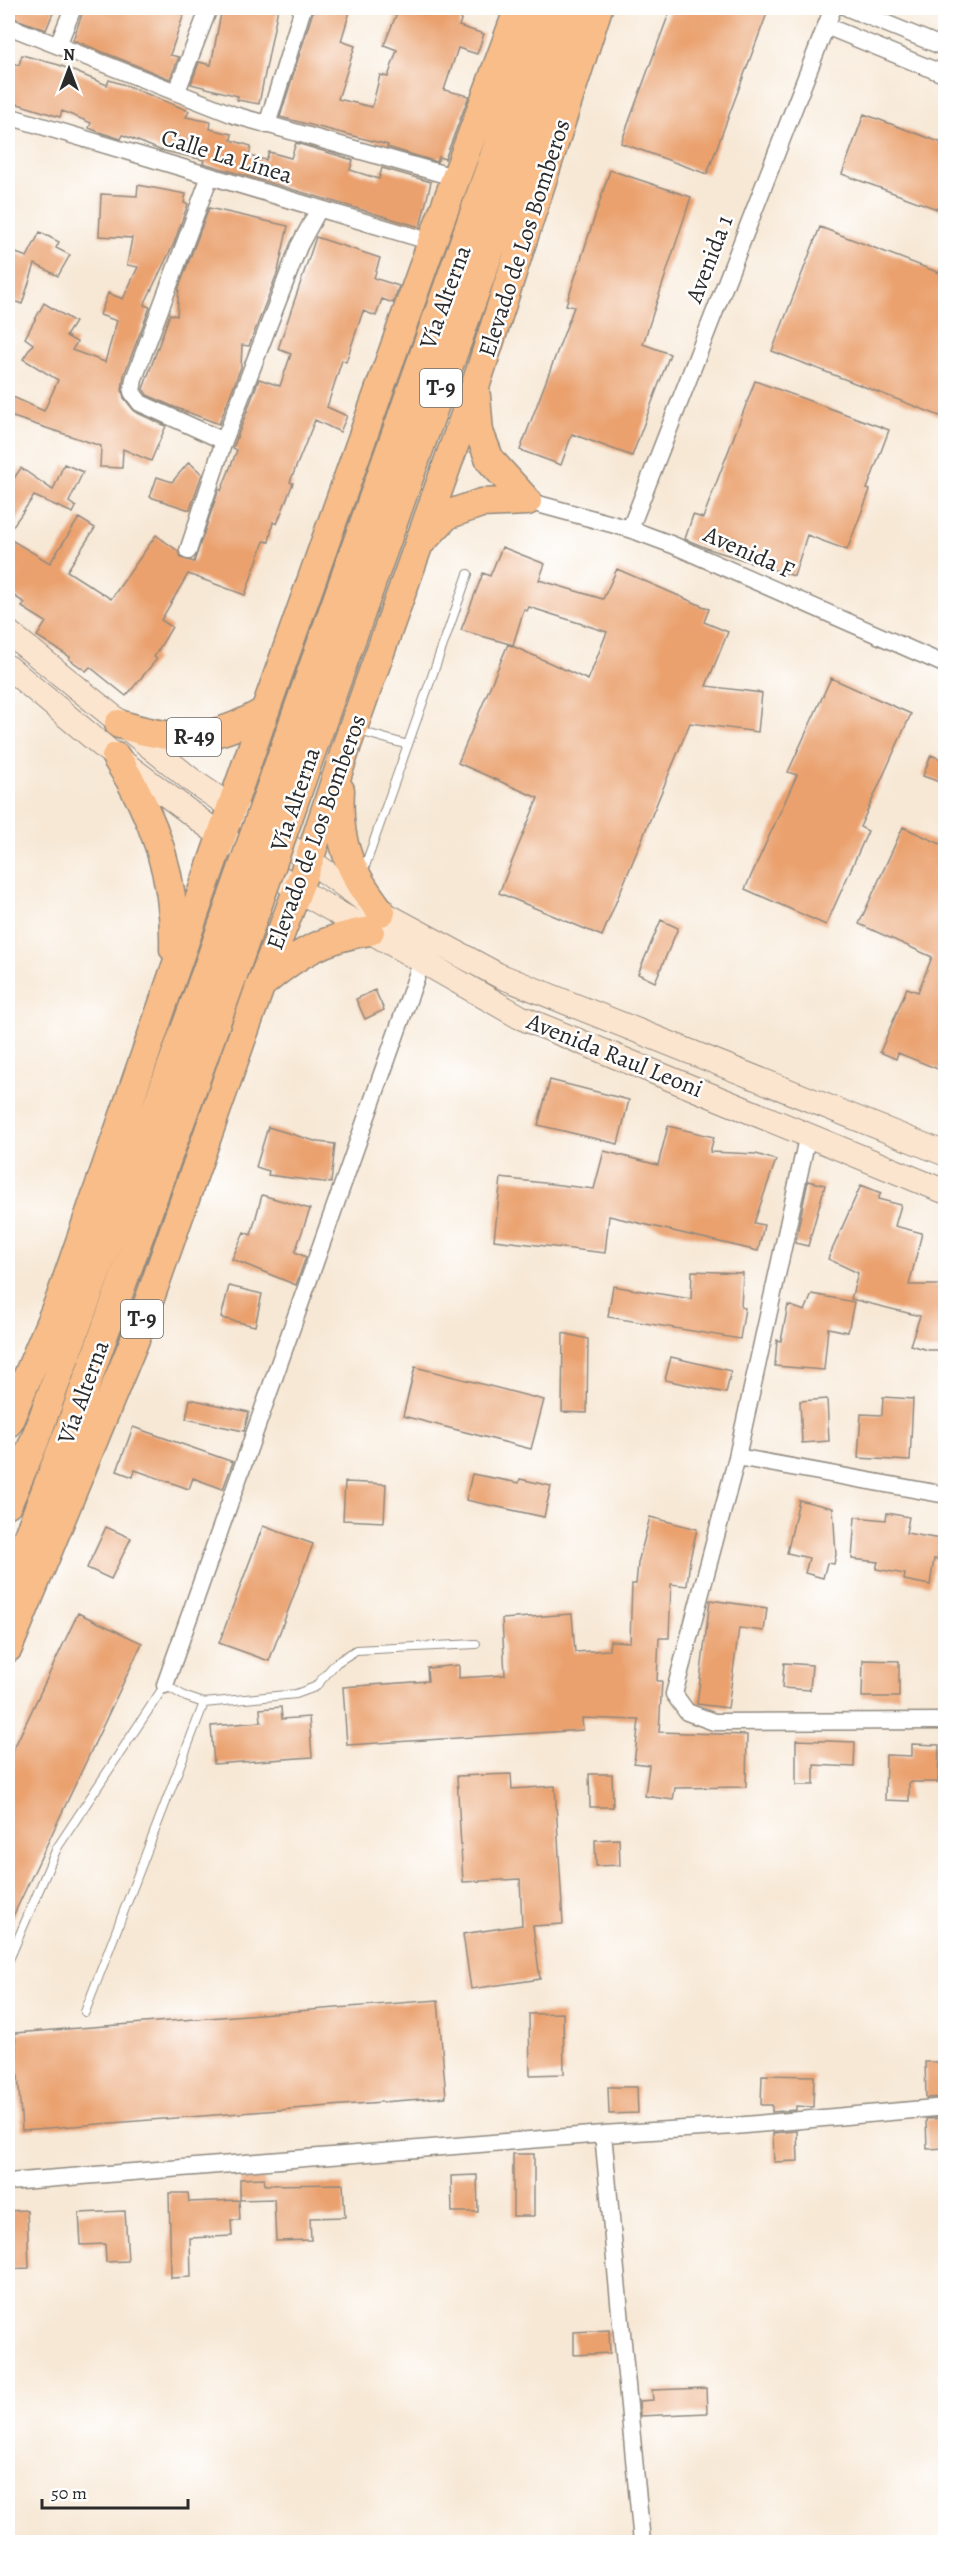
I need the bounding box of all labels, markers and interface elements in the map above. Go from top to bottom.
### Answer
north arrow [39,39,99,99]
text: N [63,44,75,66]
street label: Elevado de Los Bomberos [470,115,578,361]
street label: Calle La Línea [158,121,297,191]
street label: Avenida 1 [677,211,740,308]
street label: Vía Alterna [411,240,479,354]
road number: T-9 [420,369,462,407]
street label: Avenida F [698,518,799,586]
street label: Elevado de Los Bomberos [259,710,373,954]
road number: R-49 [167,718,221,756]
street label: Vía Alterna [262,742,328,856]
street label: Avenida Raul Leoni [521,1005,708,1105]
road number: T-9 [121,1300,163,1338]
street label: Vía Alterna [49,1335,117,1449]
scale bar [42,2472,188,2510]
text: 50 m [51,2481,87,2505]

